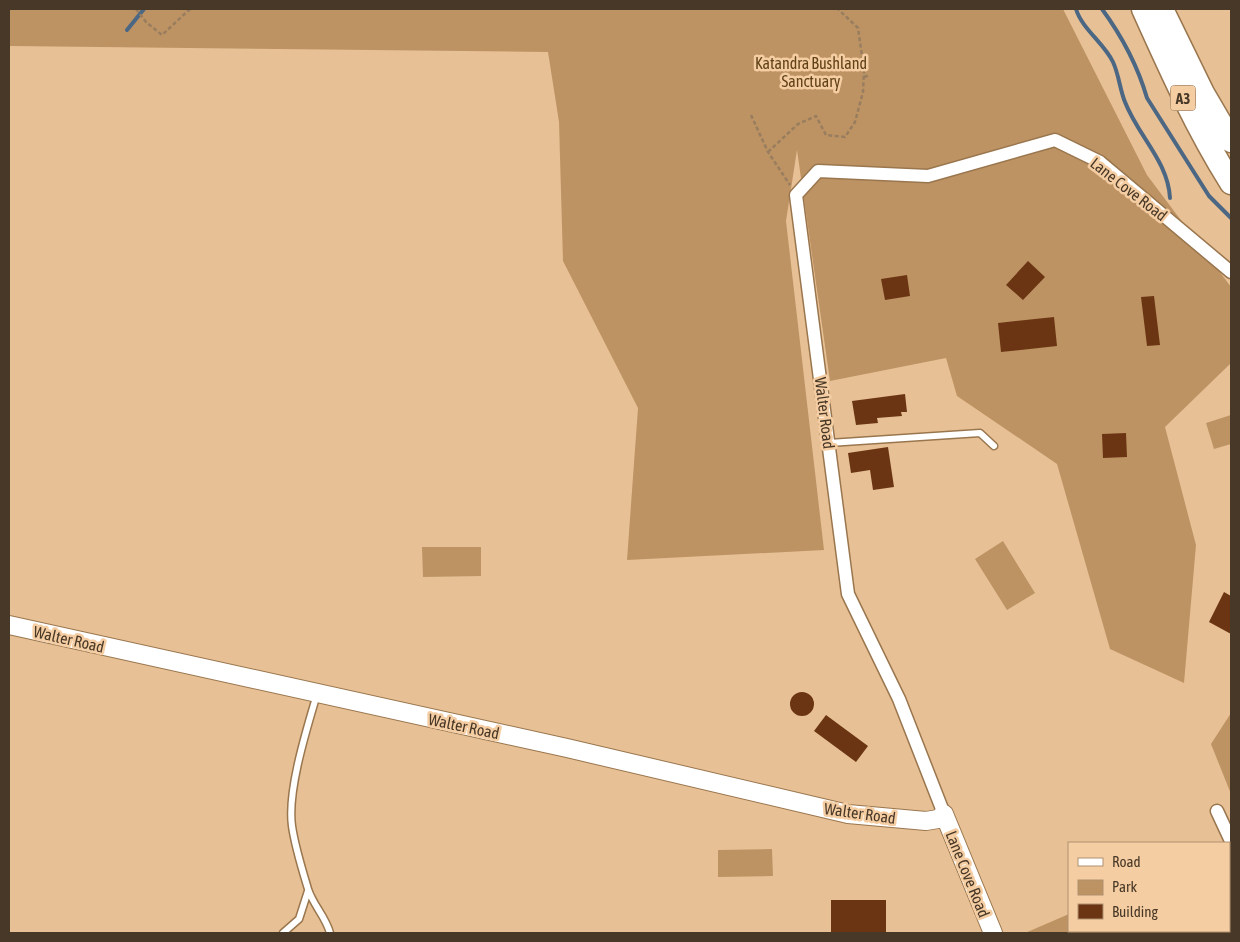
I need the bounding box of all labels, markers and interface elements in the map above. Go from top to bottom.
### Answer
park label: Katandra Bushland Sanctuary [755,54,867,91]
road number: A3 [1170,86,1196,110]
street label: Lane Cove Road [1087,154,1171,224]
street label: Walter Road [812,376,838,450]
street label: Walter Road [32,622,106,656]
street label: Walter Road [427,710,501,742]
street label: Walter Road [823,799,897,827]
street label: Lane Cove Road [942,828,994,920]
legend [1068,842,1230,932]
text: Road [1112,853,1141,870]
text: Park [1112,878,1137,895]
text: Building [1112,903,1158,920]

